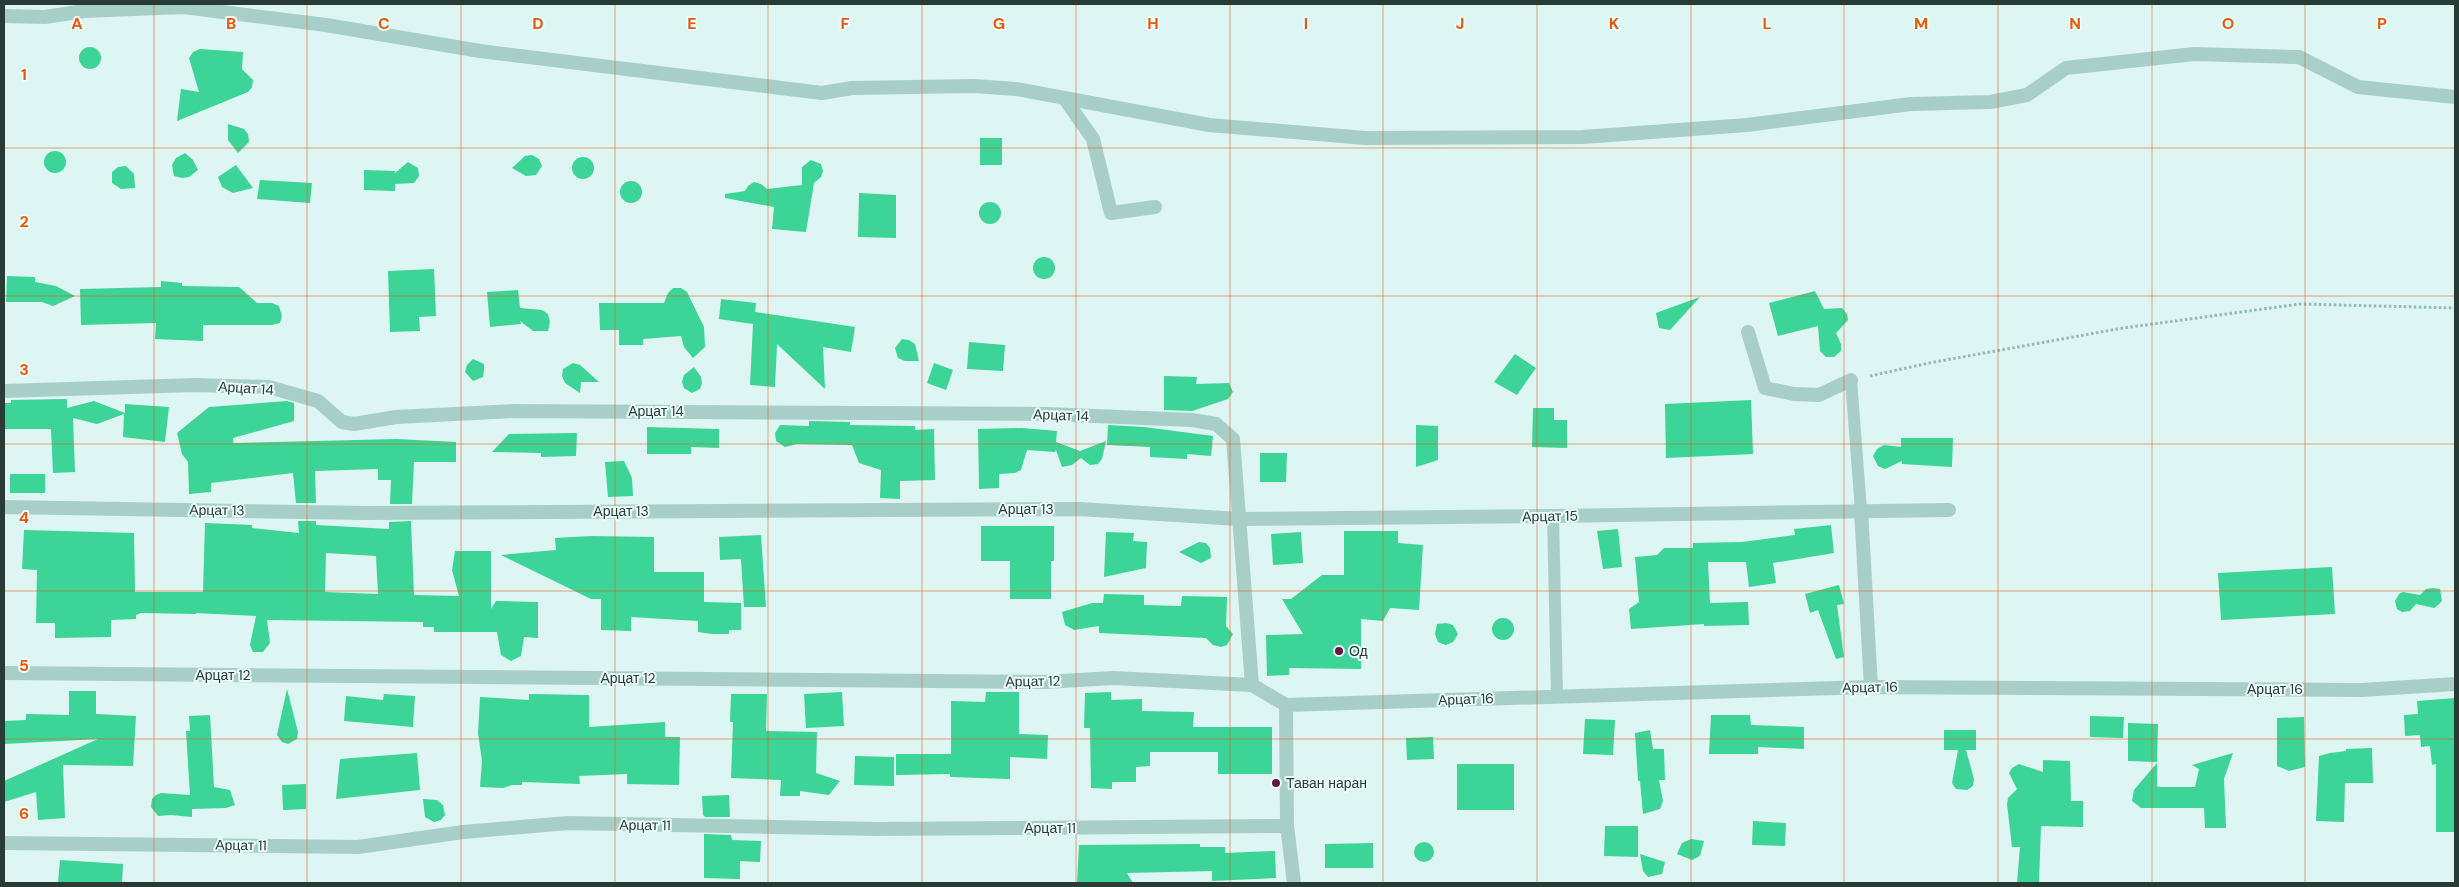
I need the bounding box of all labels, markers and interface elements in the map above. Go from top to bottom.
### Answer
text: A [71,13,83,34]
text: B [226,13,236,34]
text: C [378,13,390,34]
text: D [532,13,544,34]
text: E [687,13,697,34]
text: F [841,13,850,34]
text: G [993,13,1005,34]
text: H [1147,13,1159,34]
text: I [1304,13,1308,34]
text: J [1456,13,1464,34]
text: K [1609,13,1620,34]
text: L [1763,13,1772,34]
text: M [1914,13,1928,34]
text: N [2069,13,2081,34]
text: O [2222,13,2234,34]
text: P [2377,13,2387,34]
text: 1 [21,64,27,85]
text: 2 [19,211,29,232]
text: 3 [19,359,29,380]
street label: Арцат 14 [218,377,275,399]
street label: Арцат 14 [628,402,684,420]
street label: Арцат 14 [1033,405,1090,425]
street label: Арцат 13 [998,500,1054,518]
street label: Арцат 13 [189,501,245,519]
street label: Арцат 13 [593,502,649,520]
text: 4 [19,507,29,528]
street label: Арцат 15 [1522,507,1578,525]
place label: Од [1349,642,1368,660]
marker: Од [1333,645,1345,657]
text: 5 [19,655,29,676]
street label: Арцат 12 [195,666,251,684]
street label: Арцат 12 [600,669,656,687]
street label: Арцат 12 [1005,672,1061,690]
street label: Арцат 16 [1842,678,1898,696]
street label: Арцат 16 [2247,680,2303,698]
street label: Арцат 16 [1438,689,1494,709]
place label: Таван наран [1286,774,1367,792]
marker: Таван наран [1270,777,1282,789]
text: 6 [19,803,29,824]
street label: Арцат 11 [619,816,671,834]
street label: Арцат 11 [1024,819,1076,837]
street label: Арцат 11 [215,836,267,854]

